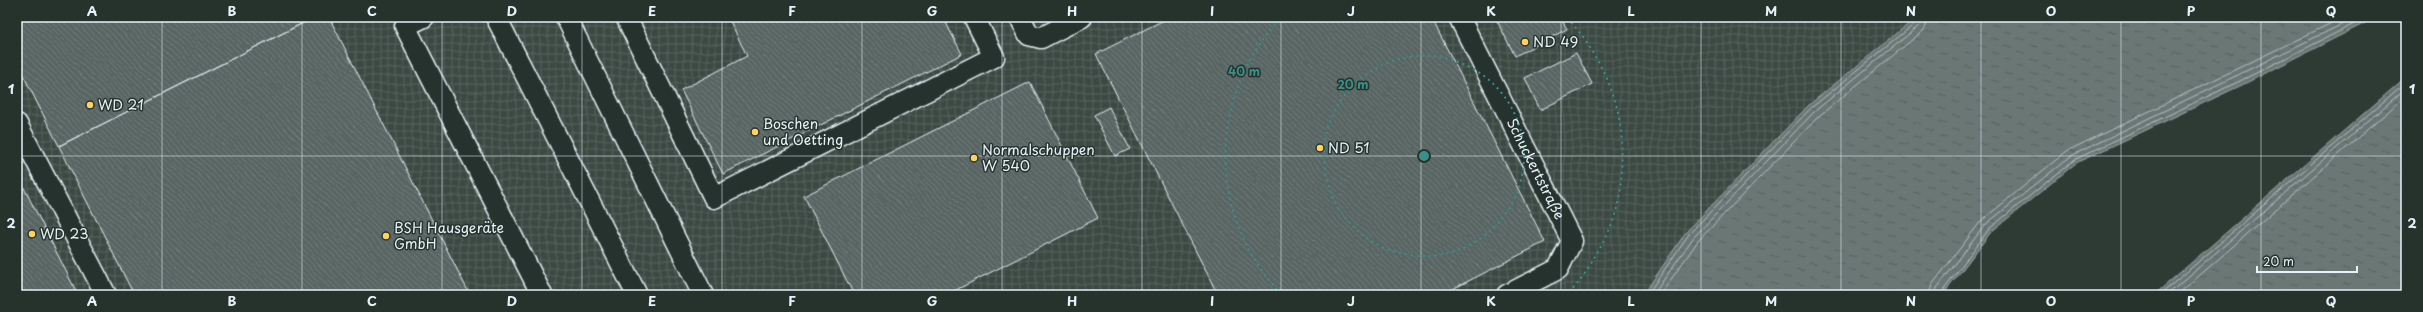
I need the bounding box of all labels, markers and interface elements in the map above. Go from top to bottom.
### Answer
text: A [87,1,97,20]
text: B [228,1,237,20]
text: C [367,1,377,20]
text: D [507,1,517,20]
text: E [648,1,656,20]
text: F [788,1,796,20]
text: G [927,1,937,20]
text: H [1067,1,1077,20]
text: I [1210,1,1214,20]
text: J [1347,1,1355,20]
text: K [1486,1,1496,20]
text: L [1627,1,1635,20]
text: M [1765,1,1777,20]
text: N [1906,1,1916,20]
text: O [2046,1,2056,20]
text: P [2187,1,2196,20]
text: Q [2326,1,2336,20]
place label: ND 49 [1533,31,1578,52]
marker: ND 49 [1520,37,1530,47]
text: 40 m [1228,62,1260,80]
text: 20 m [1337,75,1369,93]
text: 1 [8,79,14,98]
text: 1 [2409,79,2415,98]
place label: WD 21 [98,94,144,115]
marker: WD 21 [85,100,95,110]
place label: Boschen und Oetting [763,113,843,150]
street label: Schuckertstraße [1502,114,1570,223]
marker: Boschen und Oetting [750,127,760,137]
place label: ND 51 [1328,137,1370,158]
place label: Normalschuppen W 540 [982,139,1095,176]
marker: ND 51 [1315,143,1325,153]
centre of rings [1417,149,1431,163]
marker: Normalschuppen W 540 [969,153,979,163]
text: 2 [6,213,16,232]
text: 2 [2407,213,2417,232]
place label: BSH Hausgeräte GmbH [394,217,504,254]
place label: WD 23 [40,223,89,244]
marker: WD 23 [27,229,37,239]
marker: BSH Hausgeräte GmbH [381,231,391,241]
scale bar [2257,248,2357,274]
text: 20 m [2263,252,2294,270]
text: A [87,291,97,310]
text: B [228,291,237,310]
text: C [367,291,377,310]
text: D [507,291,517,310]
text: E [648,291,656,310]
text: F [788,291,796,310]
text: G [927,291,937,310]
text: H [1067,291,1077,310]
text: I [1210,291,1214,310]
text: J [1347,291,1355,310]
text: K [1486,291,1496,310]
text: L [1627,291,1635,310]
text: M [1765,291,1777,310]
text: N [1906,291,1916,310]
text: O [2046,291,2056,310]
text: P [2187,291,2196,310]
text: Q [2326,291,2336,310]

